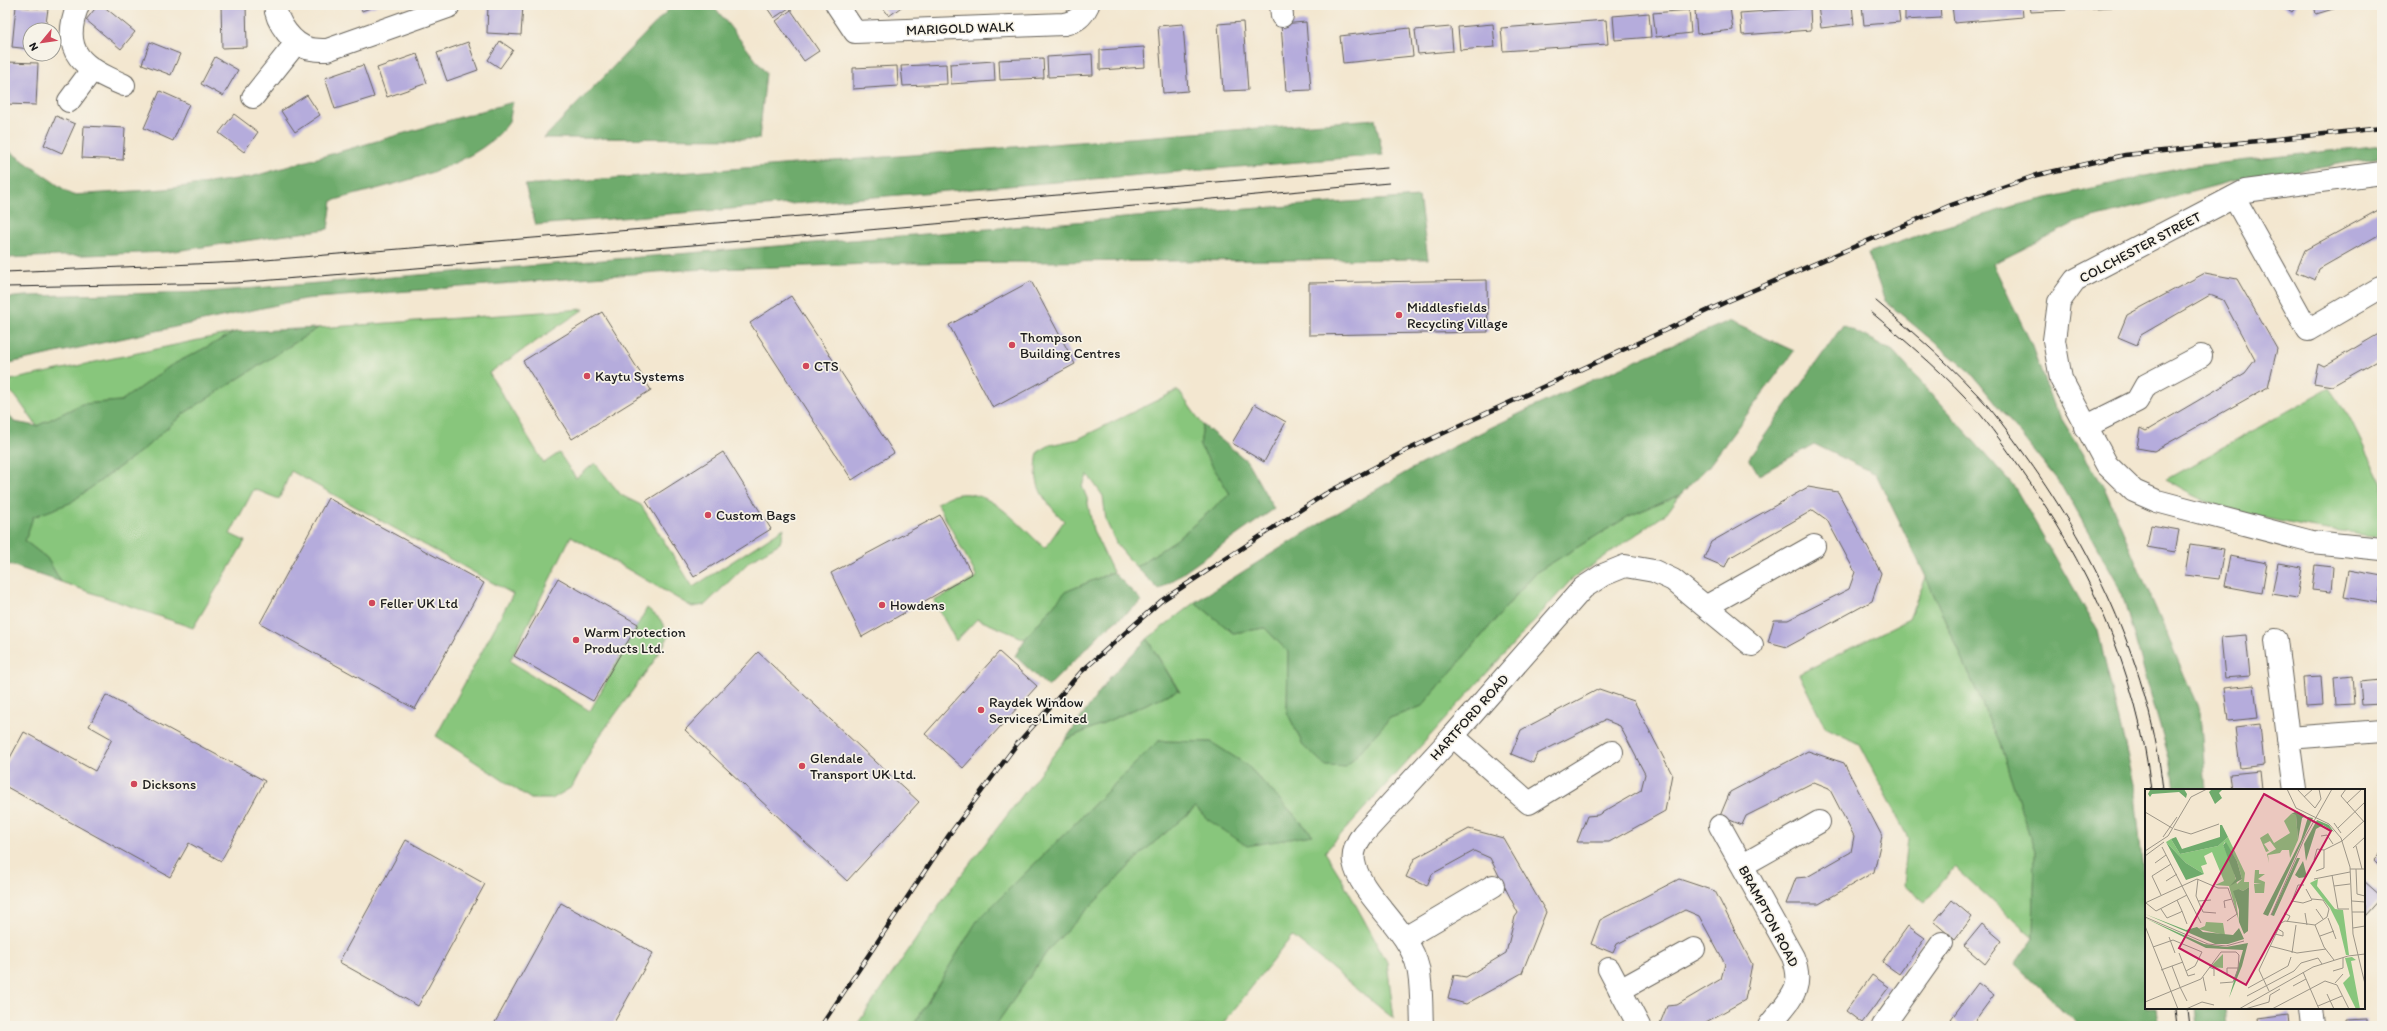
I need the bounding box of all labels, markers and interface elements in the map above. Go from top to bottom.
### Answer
street label: MARIGOLD WALK [906,18,1014,39]
north arrow [22,22,62,62]
text: N [26,40,41,53]
street label: COLCHESTER STREET [2076,208,2204,287]
place label: Middlesfields Recycling Village [1407,299,1508,332]
marker: Middlesfields Recycling Village [1394,310,1404,320]
place label: Thompson Building Centres [1020,329,1121,362]
marker: Thompson Building Centres [1007,340,1017,350]
place label: CTS [814,358,839,375]
marker: CTS [801,361,811,371]
place label: Kaytu Systems [595,368,684,385]
marker: Kaytu Systems [582,371,592,381]
place label: Custom Bags [716,507,796,524]
marker: Custom Bags [703,510,713,520]
place label: Feller UK Ltd [380,595,458,612]
place label: Howdens [890,597,945,614]
marker: Feller UK Ltd [367,598,377,608]
marker: Howdens [877,600,887,610]
place label: Warm Protection Products Ltd. [584,624,686,657]
marker: Warm Protection Products Ltd. [571,635,581,645]
street label: HARTFORD ROAD [1426,671,1513,764]
place label: Raydek Window Services Limited [989,694,1087,727]
marker: Raydek Window Services Limited [976,705,986,715]
place label: Glendale Transport UK Ltd. [810,750,916,783]
marker: Glendale Transport UK Ltd. [797,761,807,771]
place label: Dicksons [142,776,196,793]
marker: Dicksons [129,779,139,789]
inset map [2145,789,2365,1009]
street label: BRAMPTON ROAD [1735,863,1803,970]

